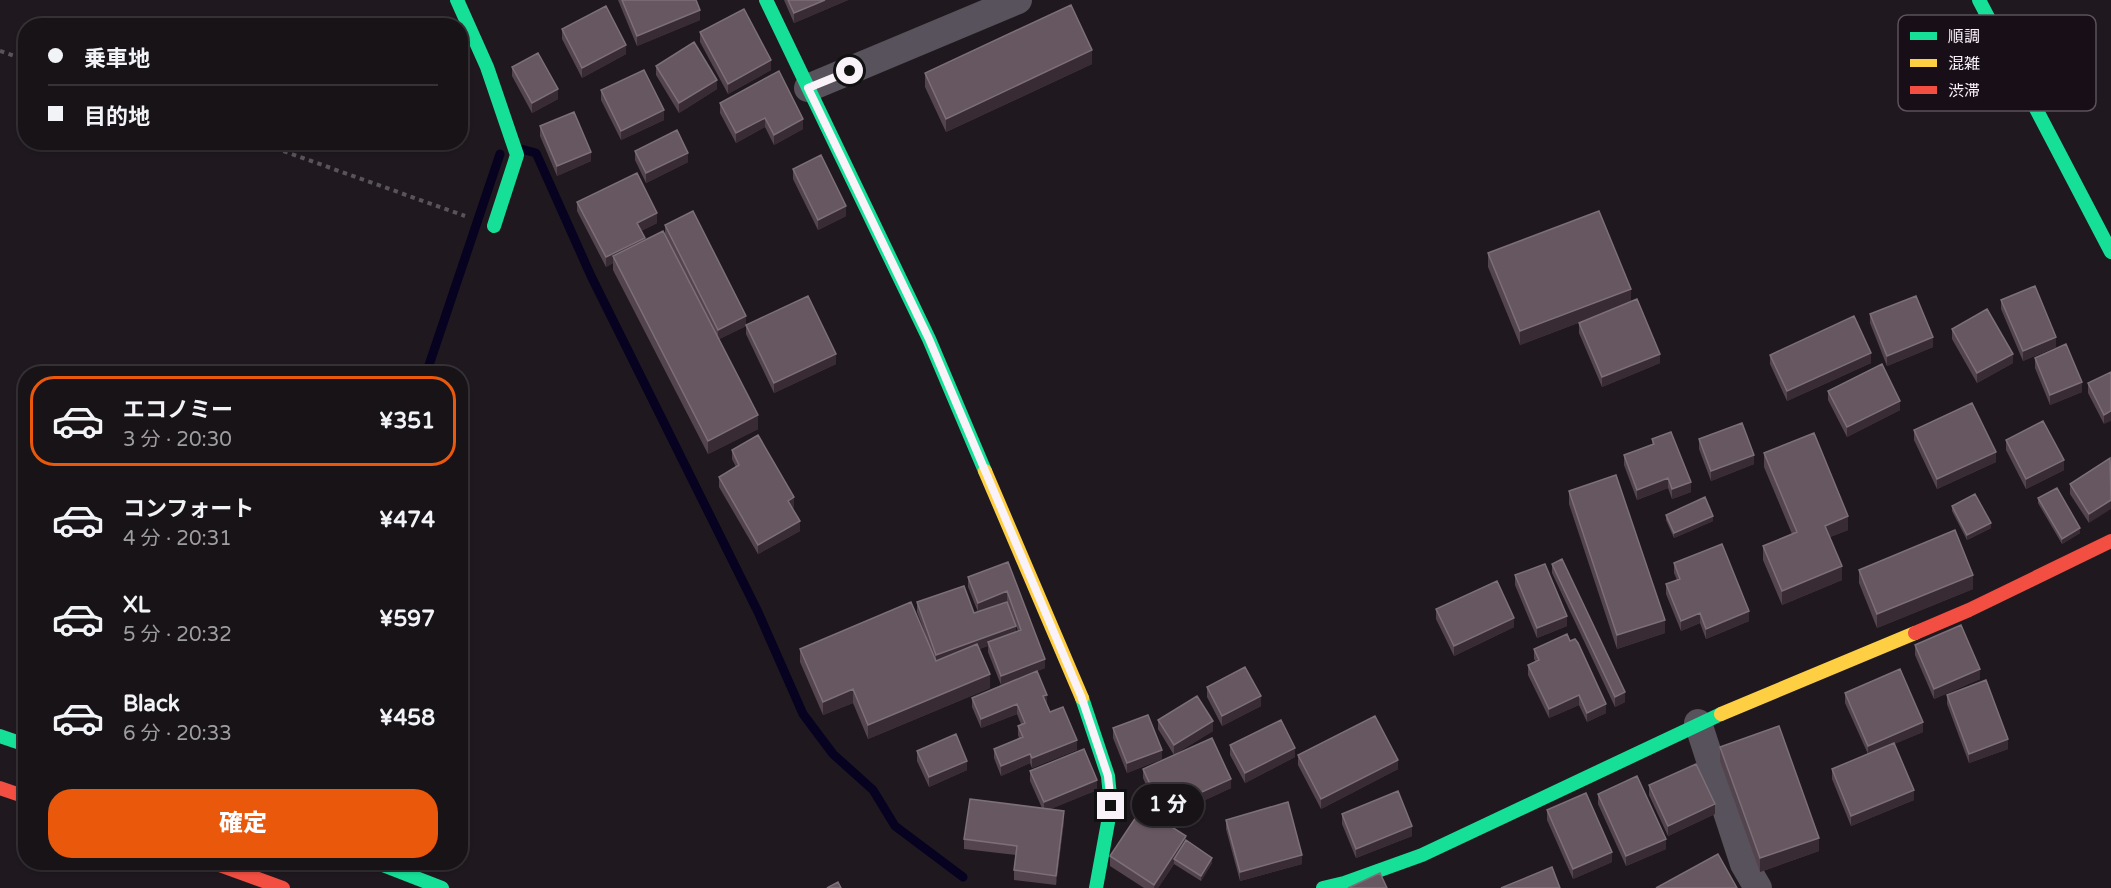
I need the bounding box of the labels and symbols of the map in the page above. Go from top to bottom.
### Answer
legend [1898,15,2096,111]
text: 順調 [1948,27,1980,47]
text: 混雑 [1948,54,1980,74]
route start [836,57,863,84]
text: 渋滞 [1948,81,1980,101]
callout: 1 分 [1132,785,1204,827]
route end [1097,792,1124,819]

